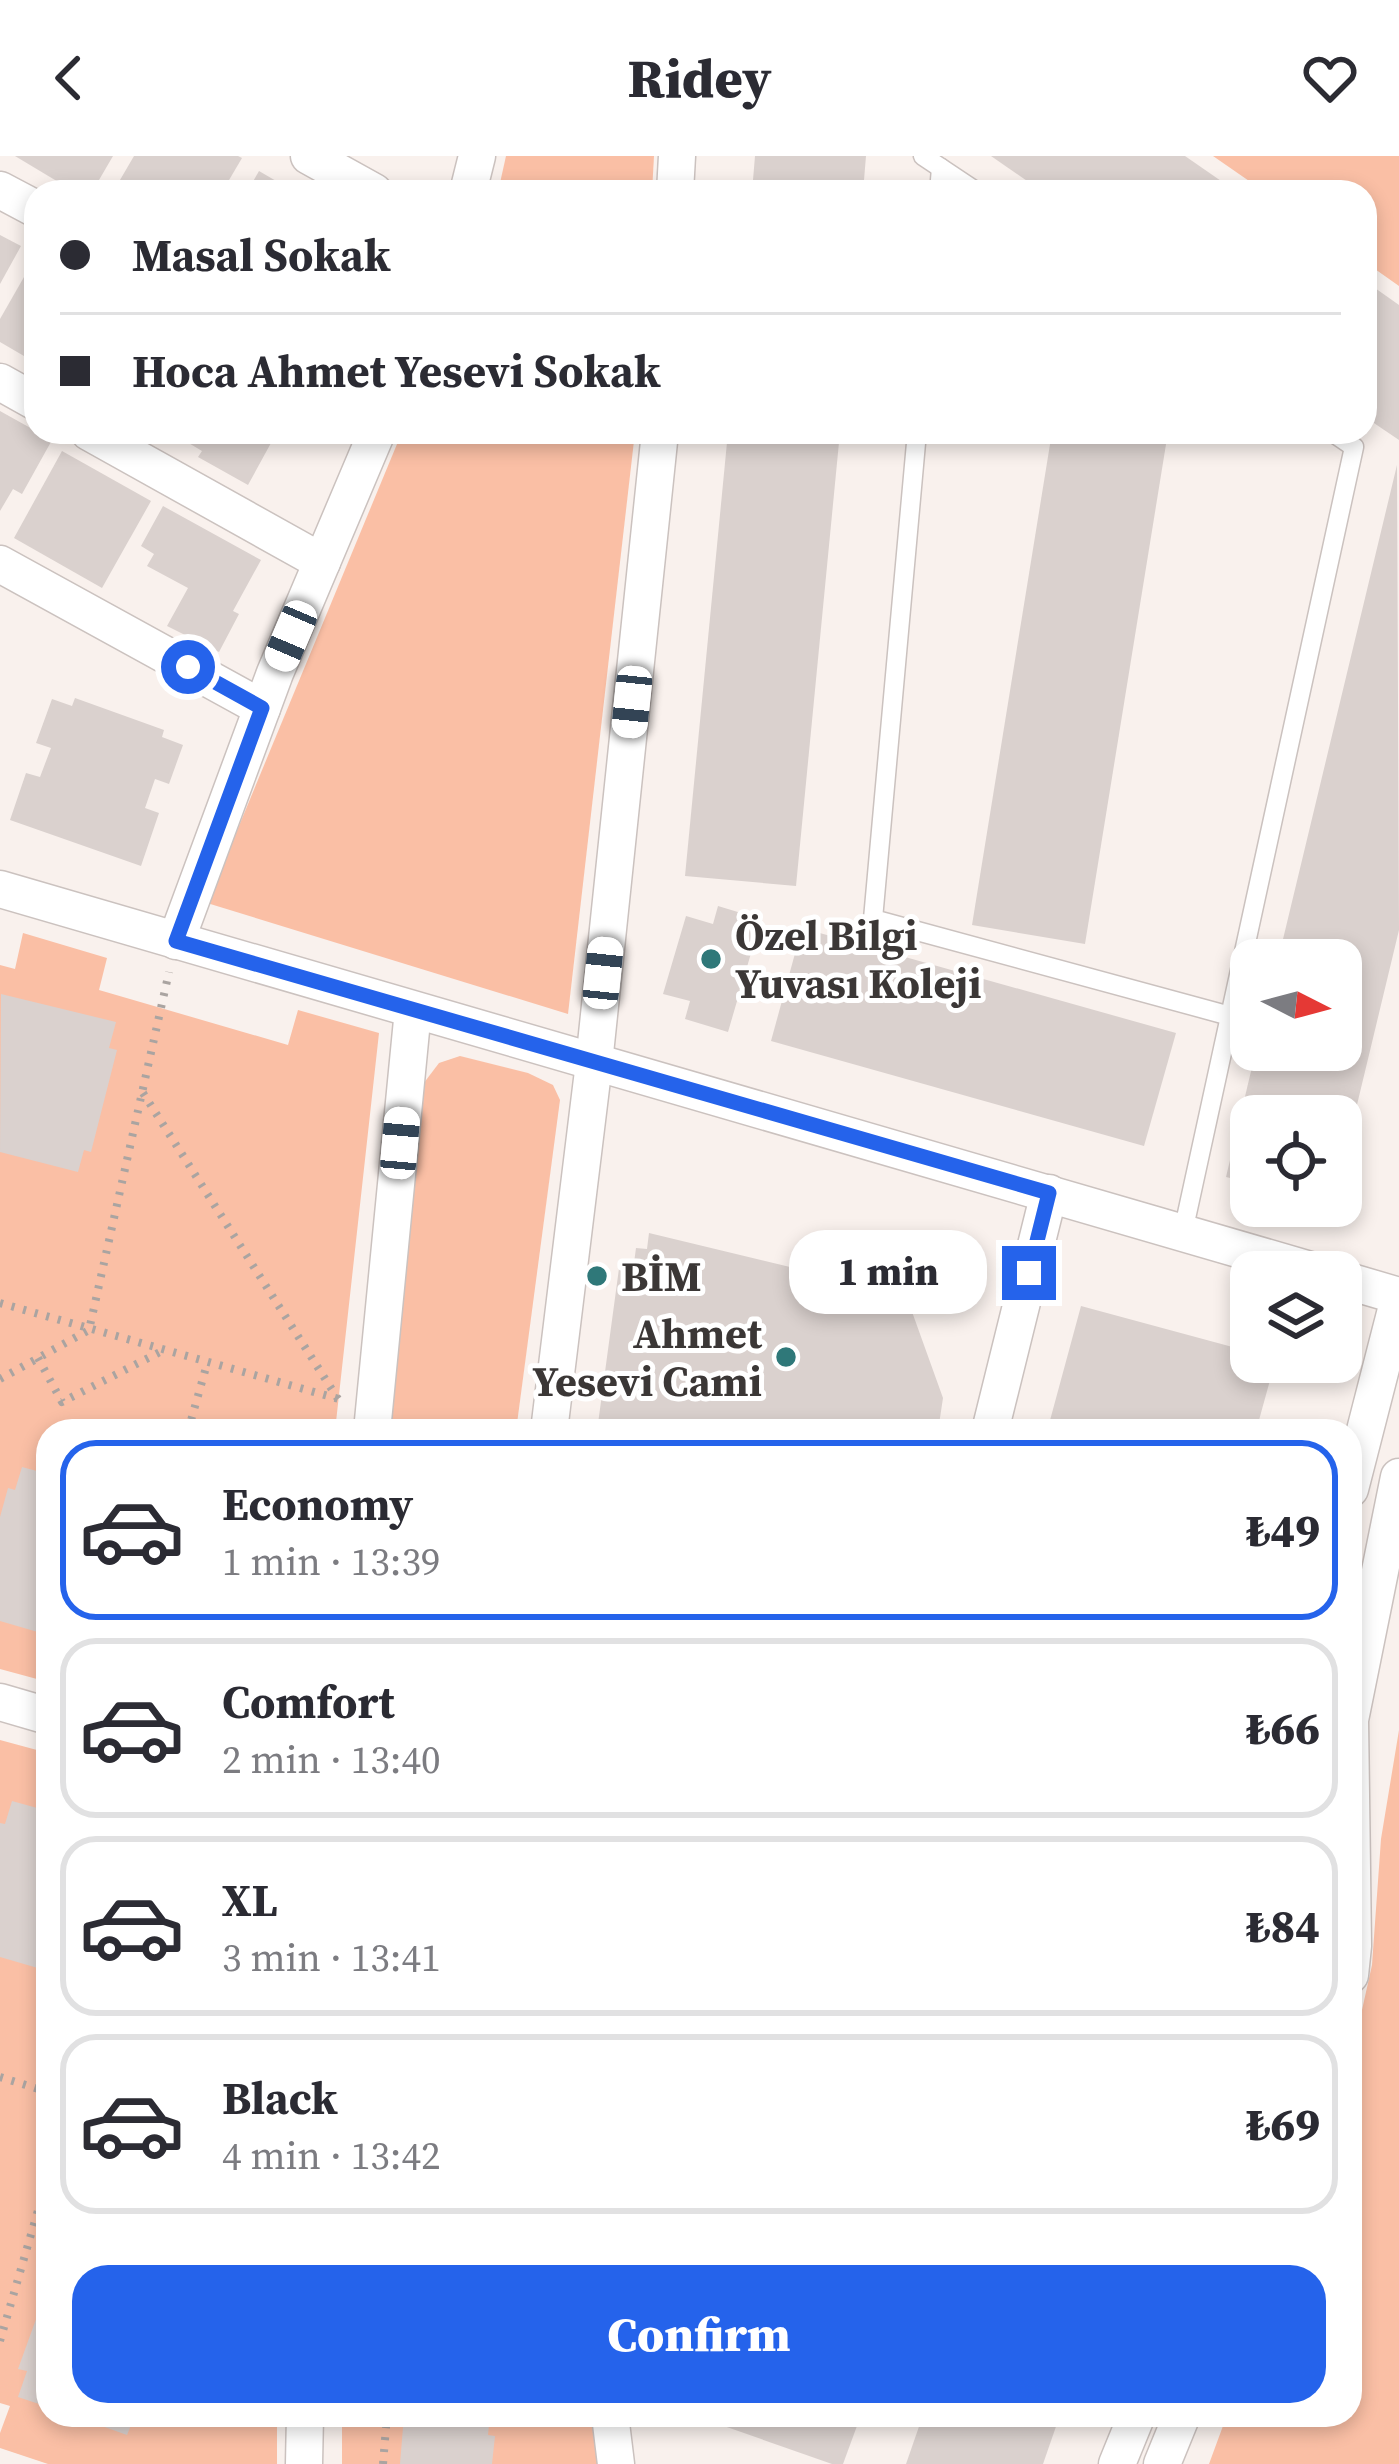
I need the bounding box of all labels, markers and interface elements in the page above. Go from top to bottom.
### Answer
text: Ridey [628,41,771,115]
icon: back [36,45,102,111]
icon: heart [1297,45,1363,111]
text: Masal Sokak [132,224,391,286]
text: Hoca Ahmet Yesevi Sokak [132,340,661,402]
car [260,596,322,676]
route start [161,640,215,694]
car [610,664,654,740]
place label: Özel Bilgi Yuvası Koleji [735,906,981,1012]
car [581,935,625,1011]
north arrow [1230,939,1362,1071]
map controls [1230,939,1362,1383]
marker: Özel Bilgi Yuvası Koleji [698,946,724,972]
button: locate [1230,1095,1362,1227]
car [379,1106,421,1180]
callout: 1 min [789,1231,987,1315]
text: 1 min [837,1245,939,1298]
route end [1002,1246,1056,1300]
place label: BİM [621,1247,702,1305]
button: layers [1230,1251,1362,1383]
marker: BİM [584,1263,610,1289]
place label: Ahmet Yesevi Cami [532,1304,763,1410]
marker: Ahmet Yesevi Cami [773,1344,799,1370]
text: Economy [222,1473,413,1535]
icon: car [78,1476,186,1584]
text: ₺49 [1246,1499,1320,1561]
text: 1 min · 13:39 [222,1535,441,1588]
text: Comfort [222,1671,395,1733]
icon: car [78,1674,186,1782]
text: ₺66 [1246,1697,1320,1759]
text: 2 min · 13:40 [222,1733,441,1786]
text: XL [222,1869,278,1931]
icon: car [78,1872,186,1980]
text: ₺84 [1246,1895,1320,1957]
text: 3 min · 13:41 [222,1931,441,1984]
text: Black [222,2067,338,2129]
icon: car [78,2070,186,2178]
text: ₺69 [1246,2093,1320,2155]
text: 4 min · 13:42 [222,2129,441,2182]
button: Confirm [72,2265,1326,2403]

